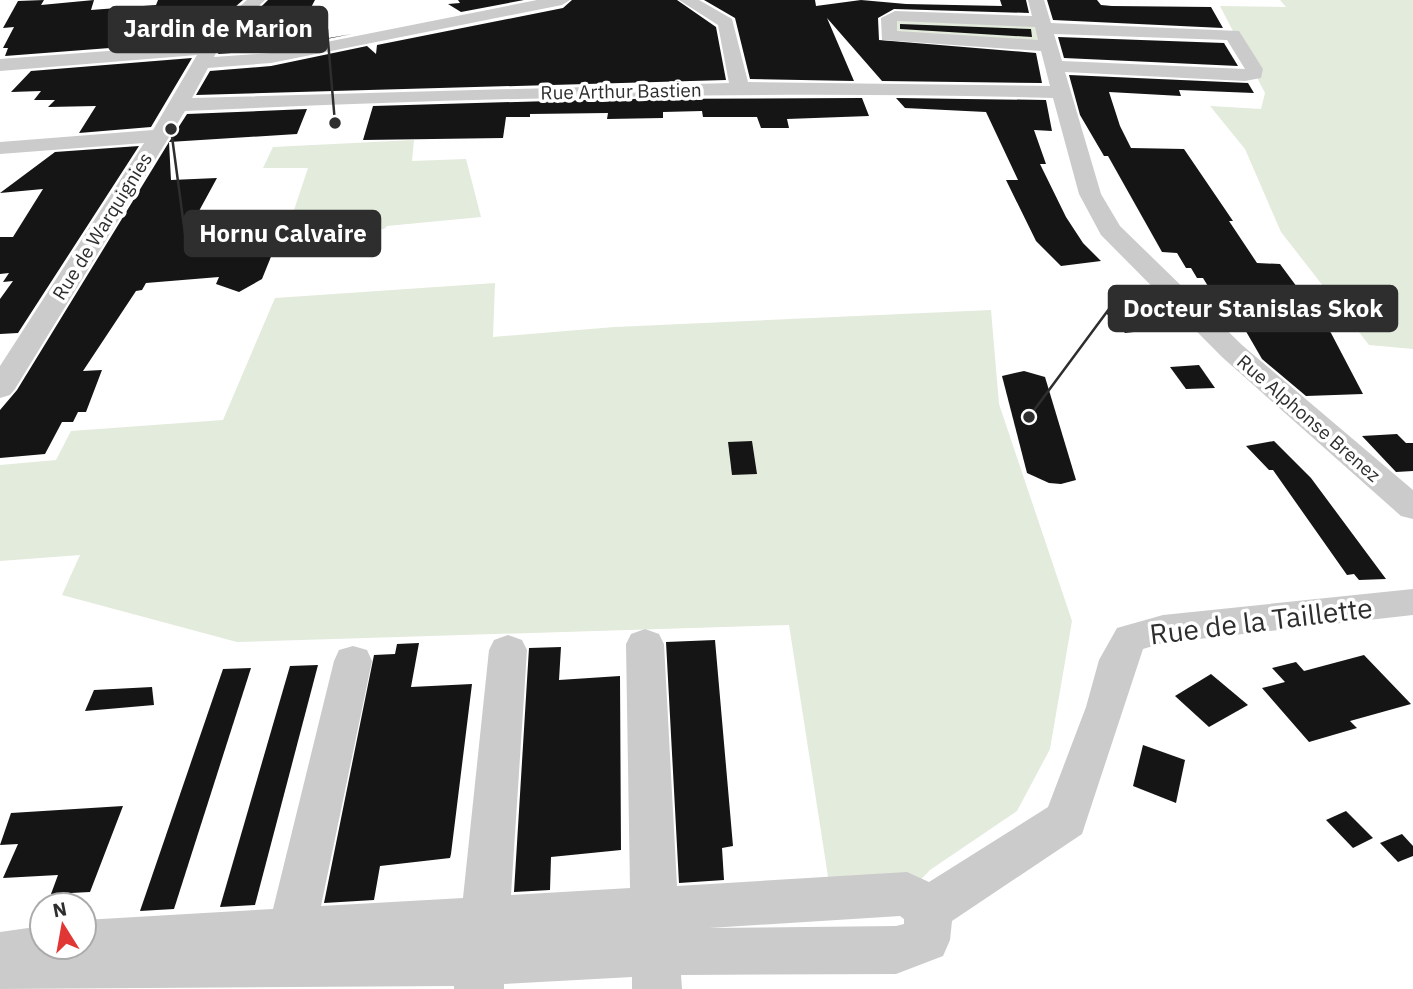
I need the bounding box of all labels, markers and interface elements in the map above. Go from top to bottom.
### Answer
callout: Jardin de Marion [109,7,327,52]
text: Jardin de Marion [123,12,313,44]
street label: Rue Arthur Bastien [540,78,702,104]
street label: Rue de Warquignies [47,148,157,304]
callout: Hornu Calvaire [185,211,380,256]
text: Hornu Calvaire [199,217,367,249]
callout: Docteur Stanislas Skok [1109,286,1397,331]
text: Docteur Stanislas Skok [1123,292,1383,324]
street label: Rue Alphonse Brenez [1232,349,1386,487]
street label: Rue de la Taillette [1147,588,1375,653]
north arrow [28,891,98,961]
text: N [51,896,69,922]

